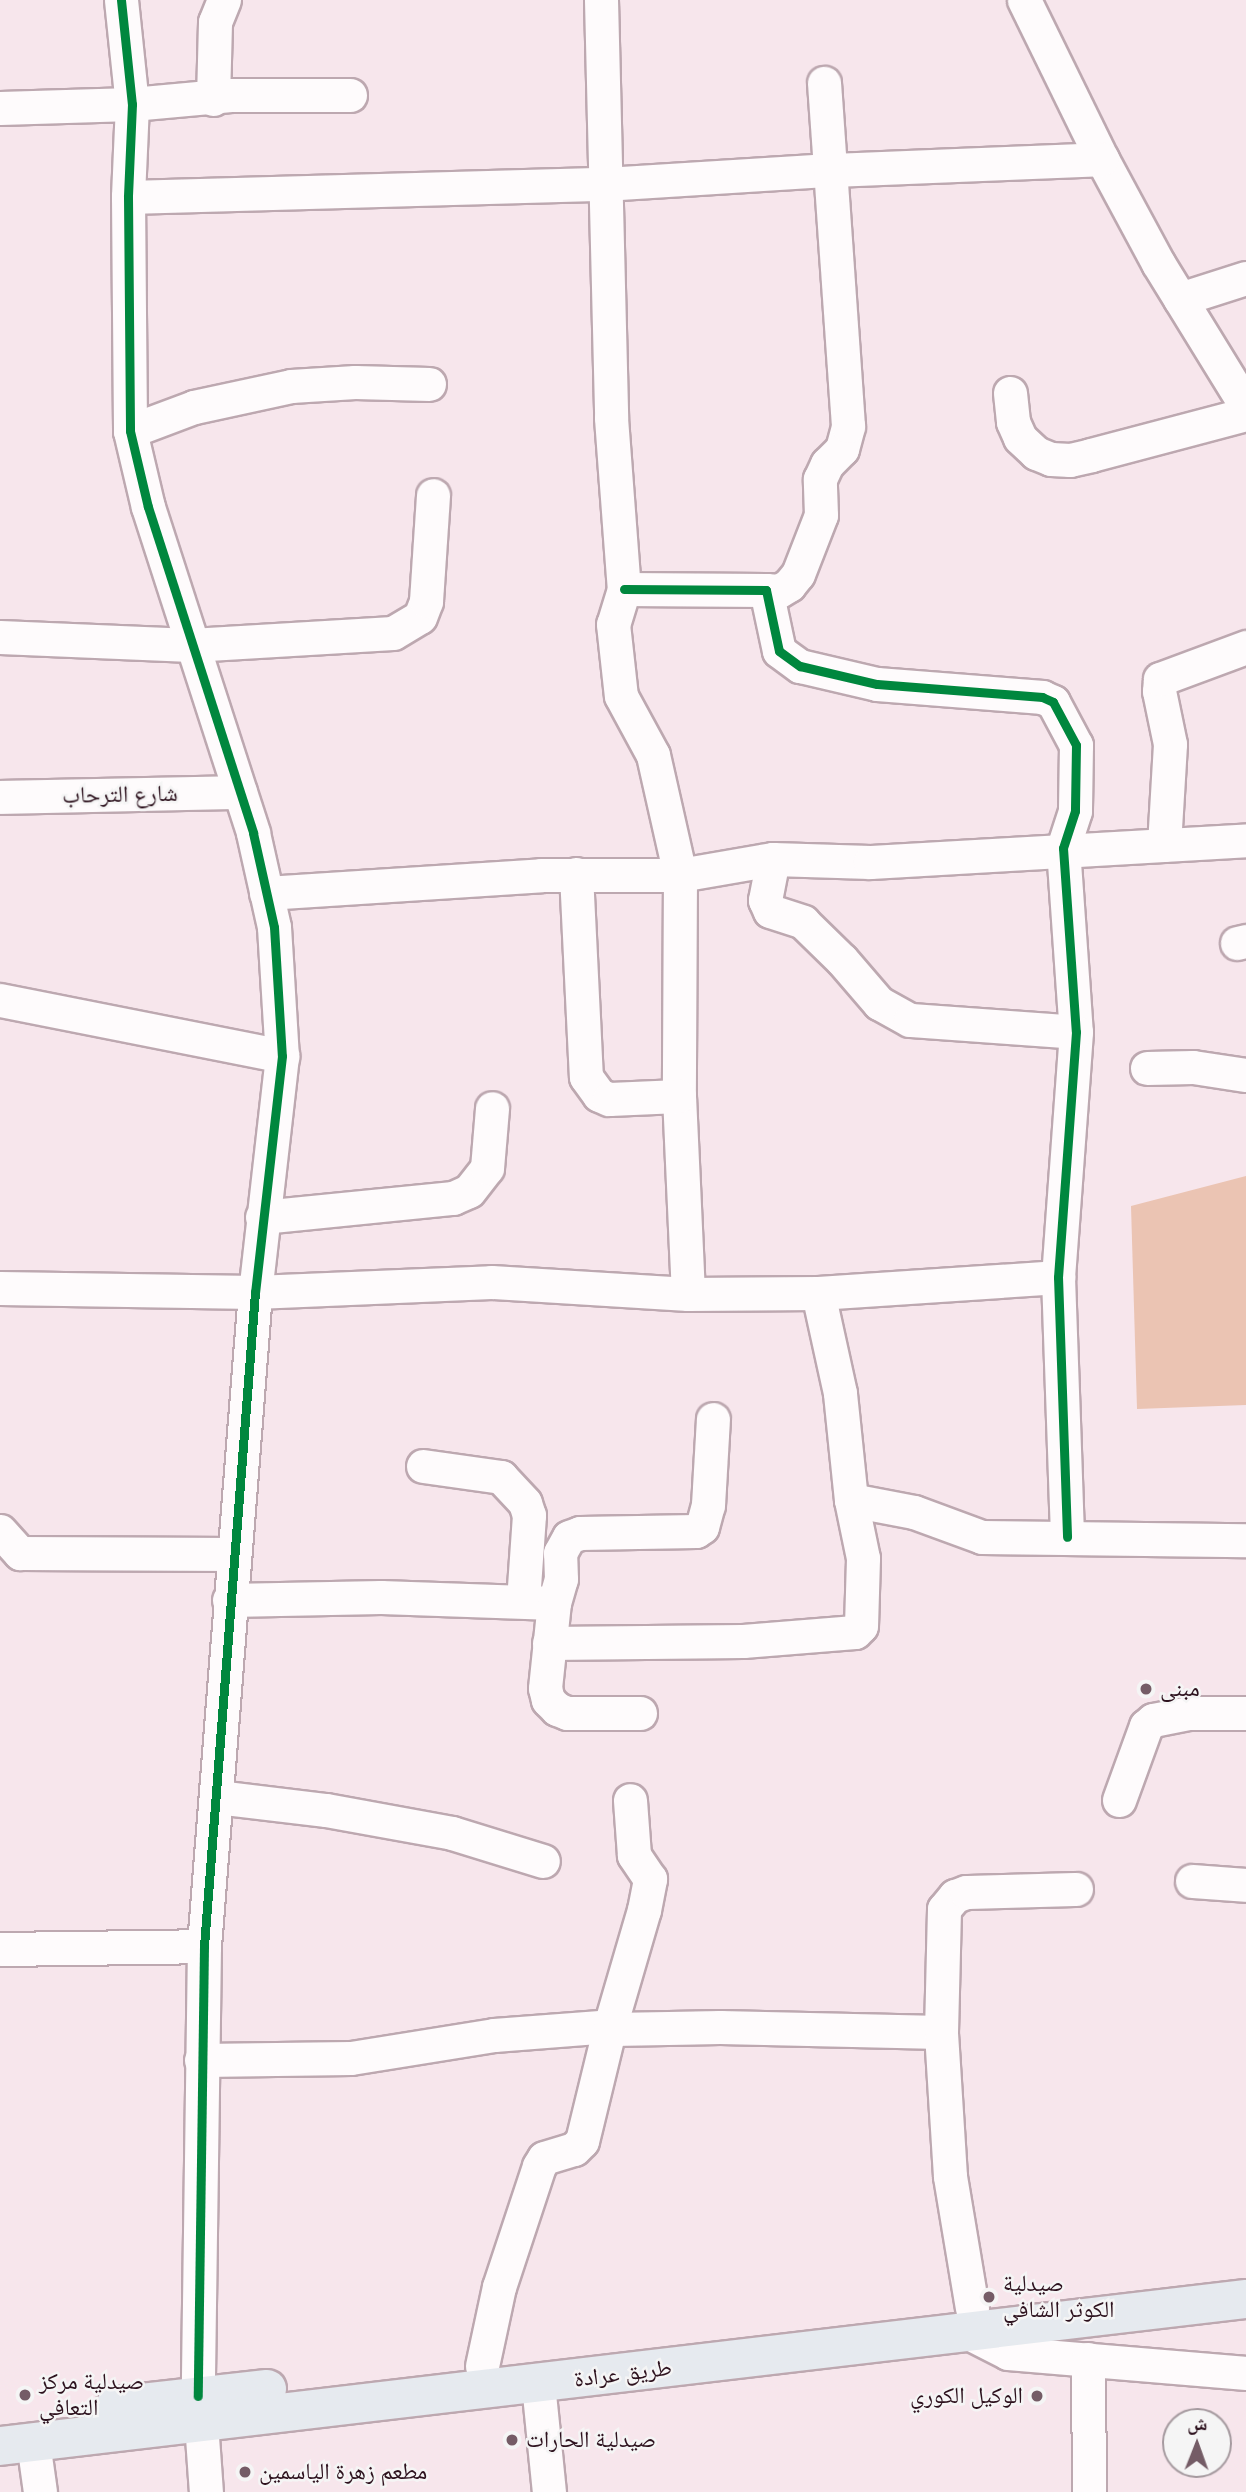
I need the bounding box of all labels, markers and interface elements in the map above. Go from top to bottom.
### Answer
street label: شارع الترحاب [62,780,178,810]
place label: مبنى [1160,1675,1200,1703]
marker: مبنى [1138,1681,1154,1697]
place label: صيدلية الكوثر الشافي [1003,2270,1114,2324]
marker: صيدلية الكوثر الشافي [981,2289,997,2305]
street label: طريق عرادة [573,2354,673,2394]
place label: صيدلية مركز التعافي [39,2368,144,2422]
place label: الوكيل الكوري [910,2382,1023,2410]
marker: صيدلية مركز التعافي [17,2387,33,2403]
marker: الوكيل الكوري [1029,2388,1045,2404]
north arrow [1162,2408,1232,2478]
text: ش [1187,2413,1208,2434]
place label: صيدلية الحارات [526,2426,656,2454]
marker: صيدلية الحارات [504,2432,520,2448]
place label: مطعم زهرة الياسمين [259,2458,427,2486]
marker: مطعم زهرة الياسمين [237,2464,253,2480]

